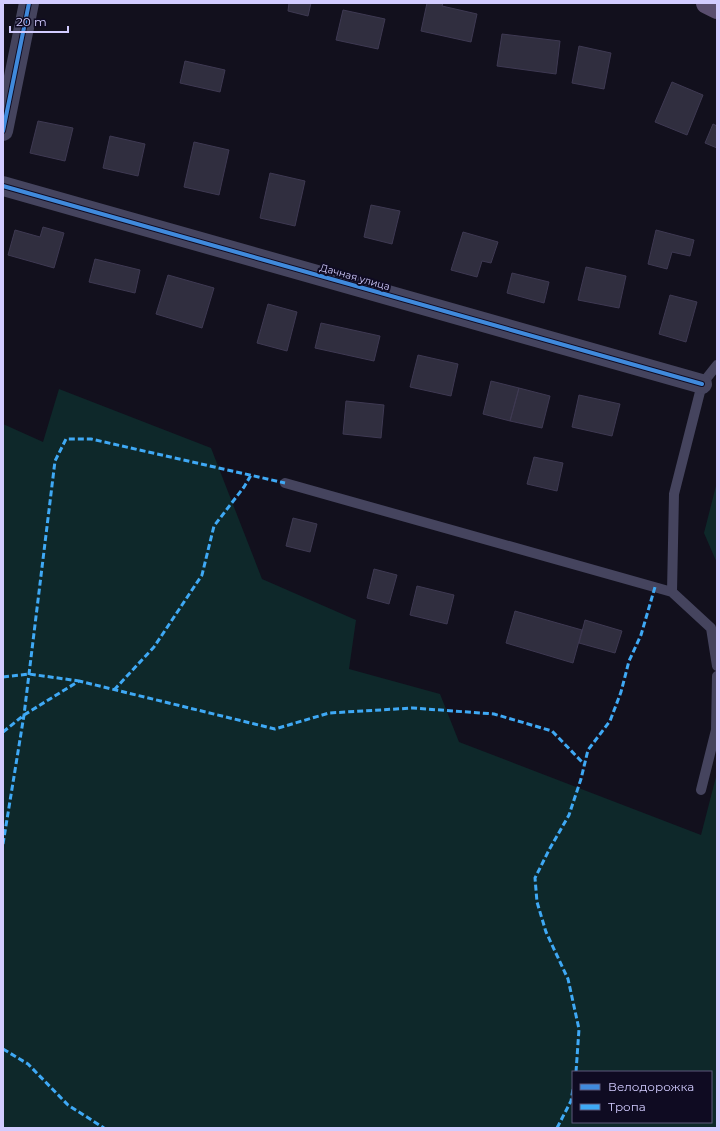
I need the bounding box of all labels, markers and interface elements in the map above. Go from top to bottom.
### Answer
scale bar [10,8,68,34]
text: 20 m [16,14,47,29]
street label: Дачная улица [318,261,392,293]
legend [572,1071,712,1123]
text: Велодорожка [608,1079,694,1094]
text: Тропа [608,1099,646,1114]

